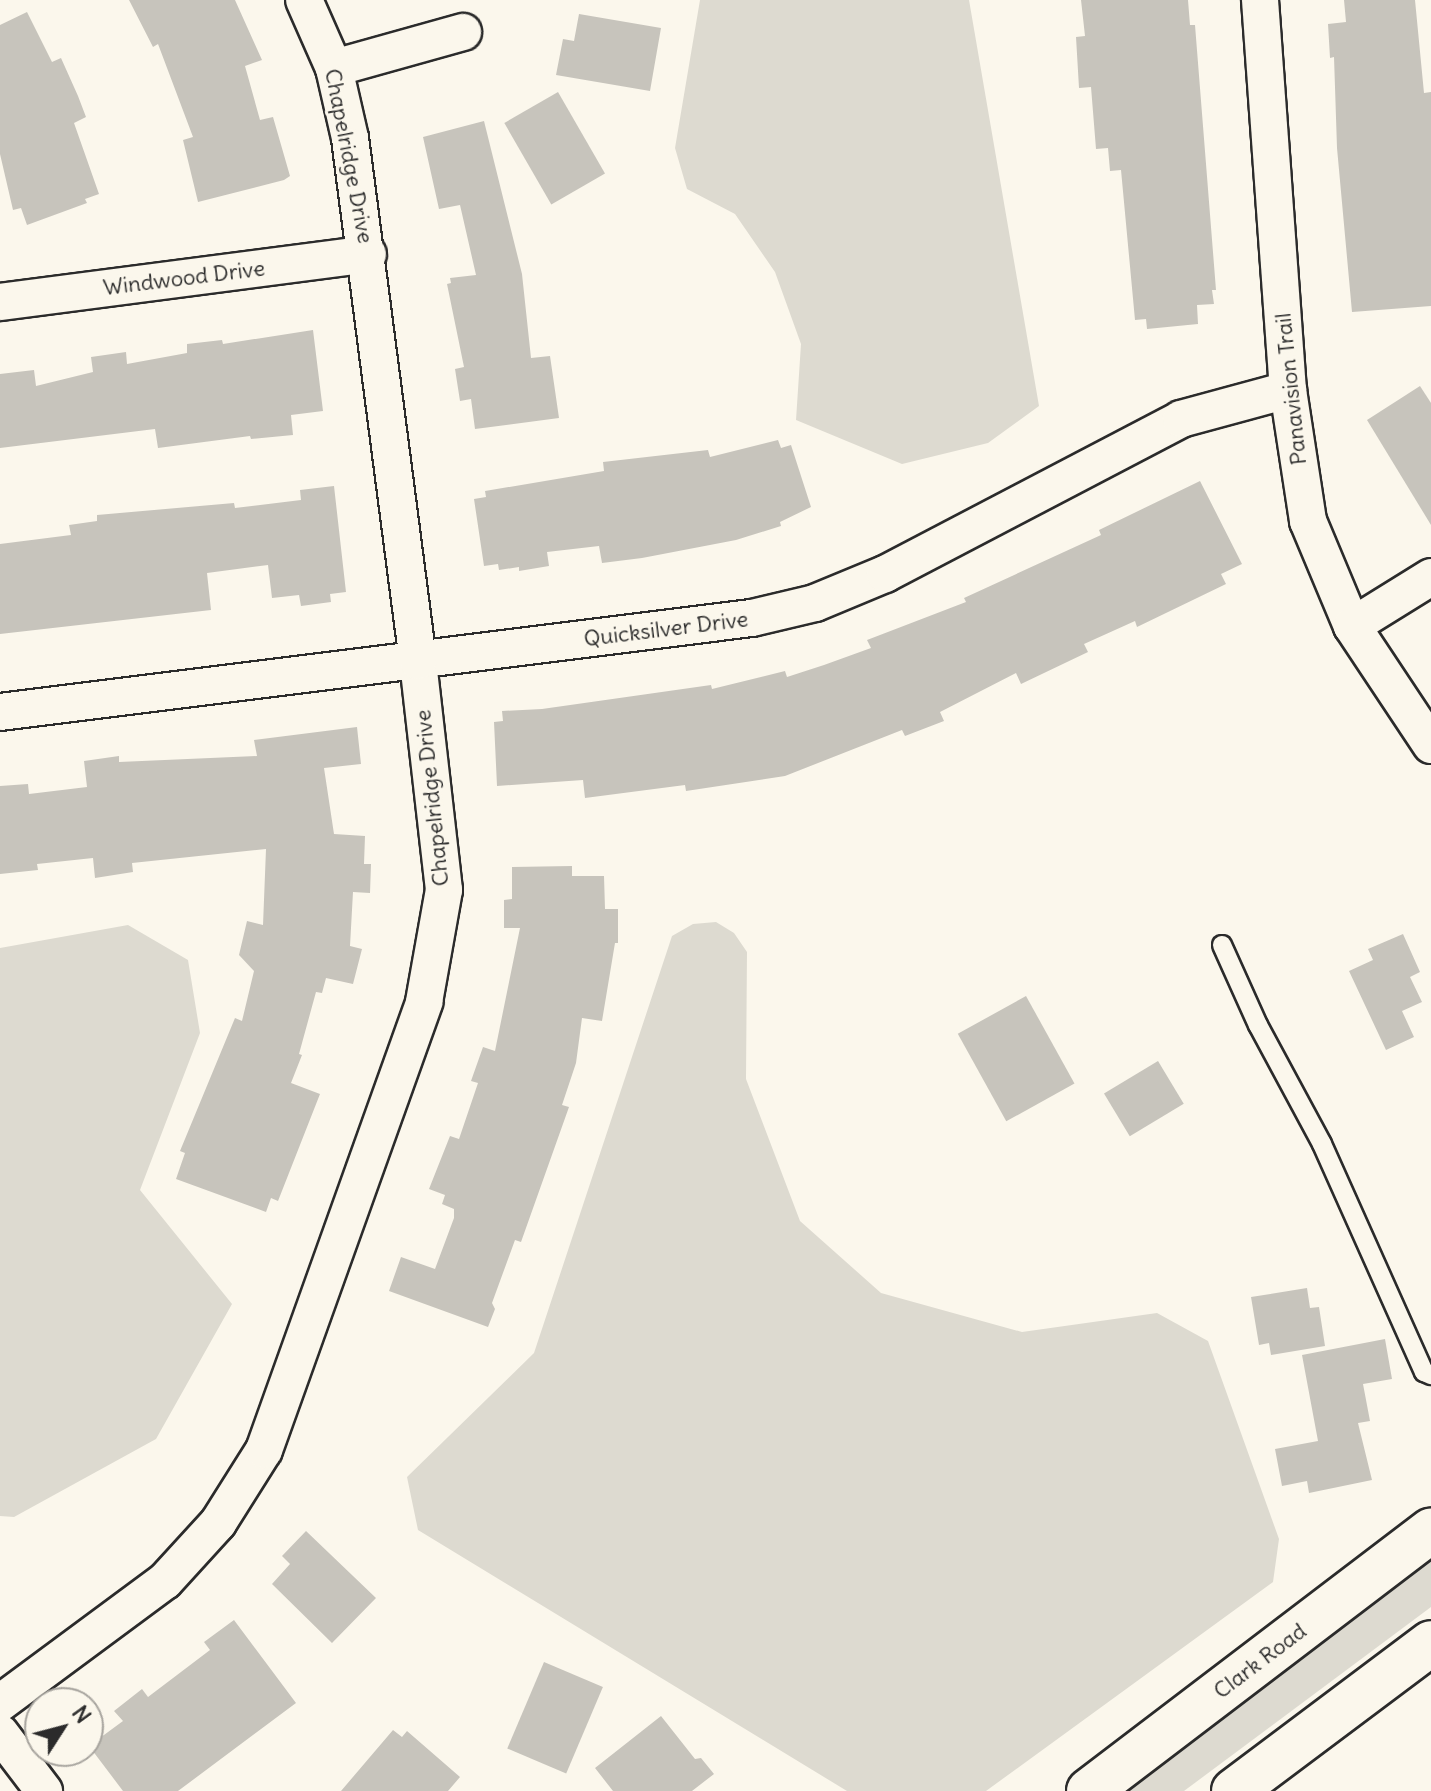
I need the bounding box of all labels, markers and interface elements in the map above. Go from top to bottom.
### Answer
street label: Chapelridge Drive [319,66,379,246]
street label: Windwood Drive [102,255,266,301]
street label: Panavision Trail [1270,312,1312,466]
street label: Quicksilver Drive [582,606,750,652]
street label: Chapelridge Drive [410,708,454,888]
street label: Clark Road [1209,1618,1311,1704]
north arrow [24,1687,104,1767]
text: N [66,1700,98,1728]

